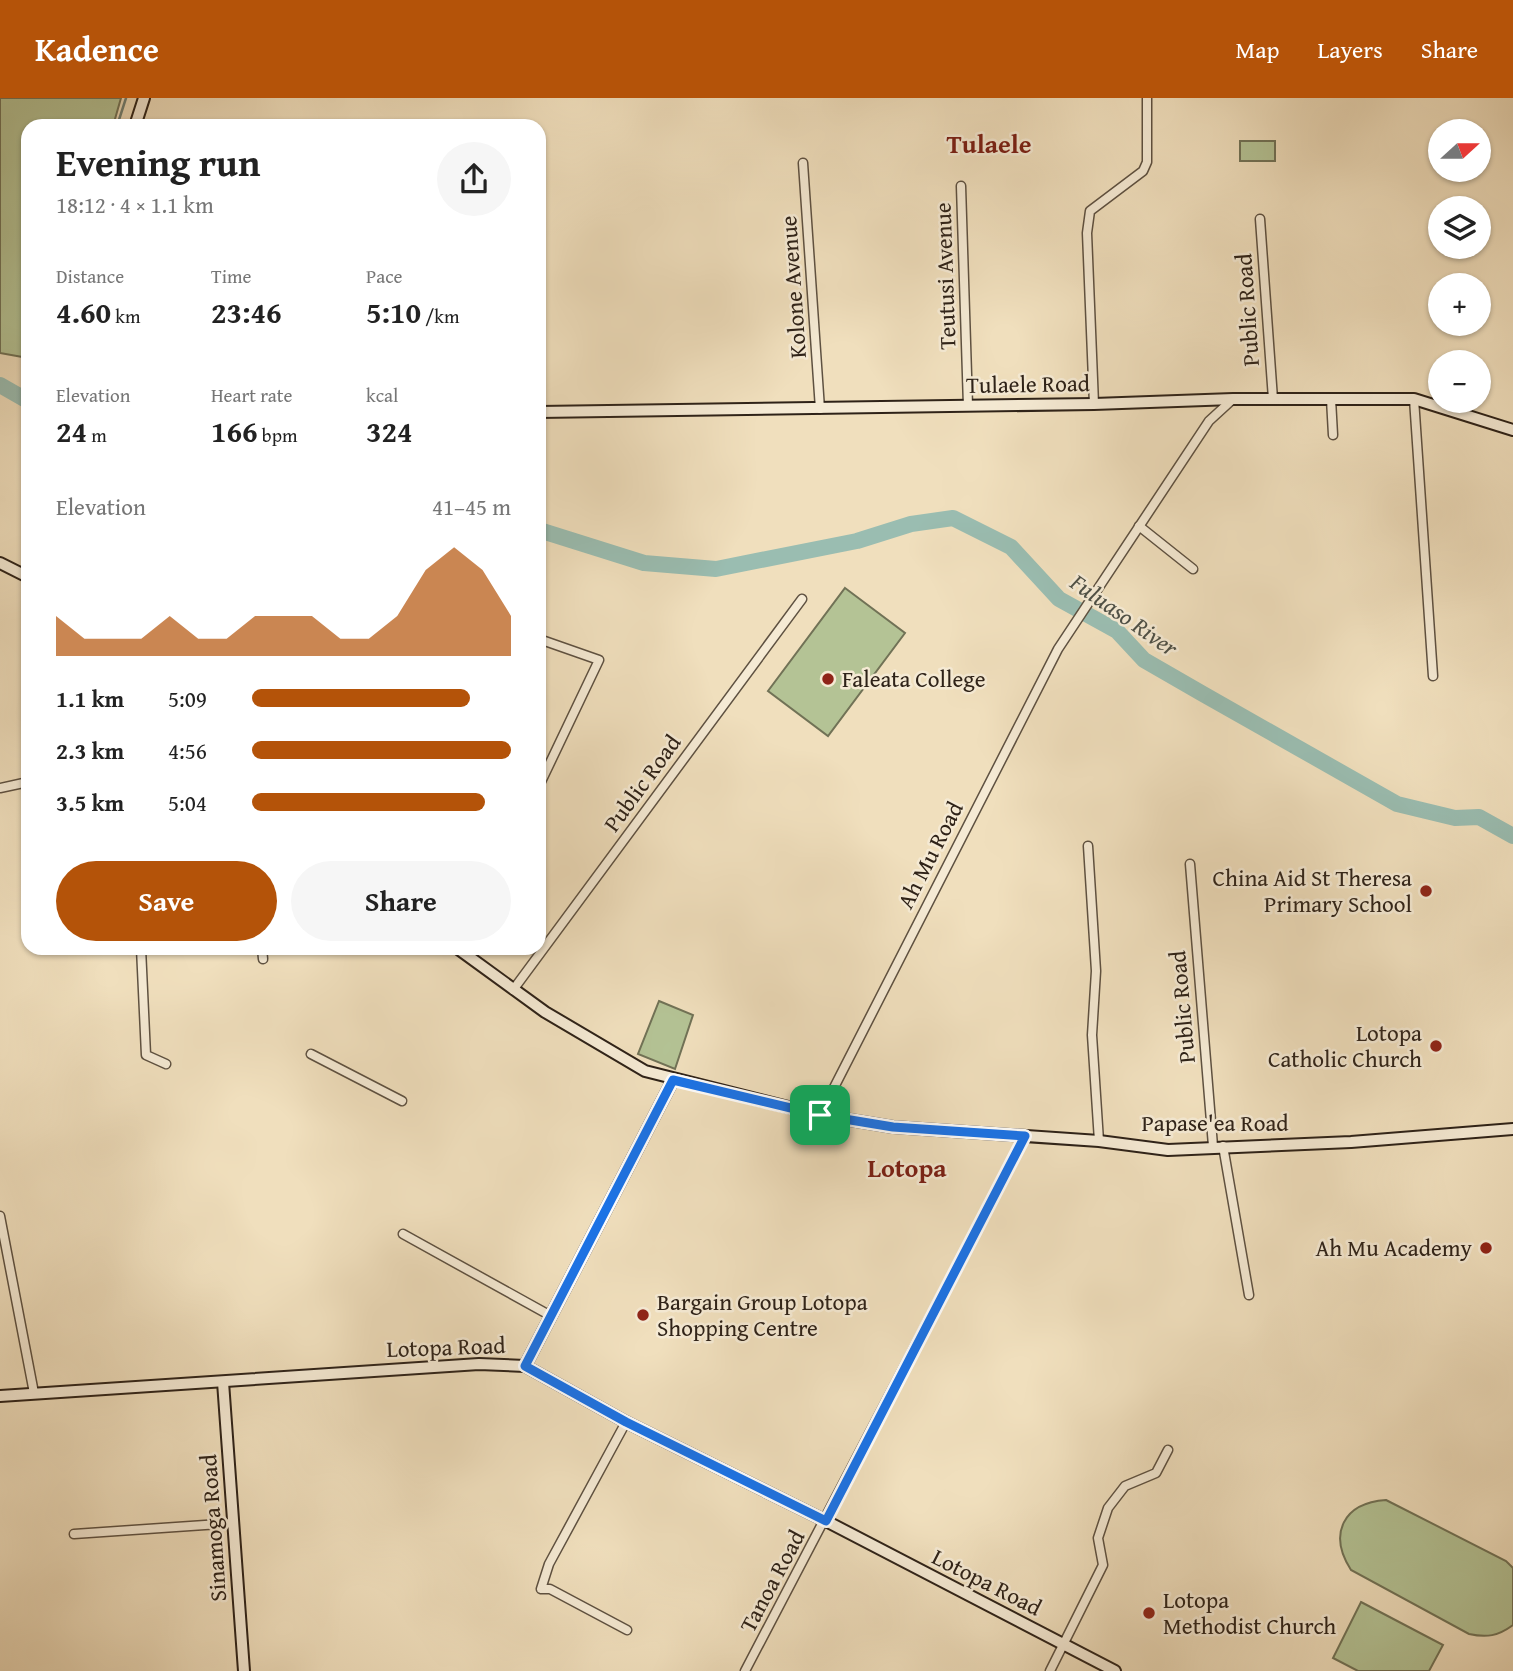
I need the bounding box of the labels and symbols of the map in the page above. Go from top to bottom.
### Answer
north arrow [1428,119,1491,182]
district label: Tulaele [946,124,1032,163]
street label: Teutusi Avenue [925,202,964,350]
street label: Kolone Avenue [771,215,814,360]
street label: Public Road [1226,252,1267,368]
street label: Tulaele Road [966,366,1091,401]
water label: Fuluaso River [1063,564,1186,665]
place label: Faleata College [842,662,986,695]
marker: Faleata College [820,671,836,687]
street label: Public Road [595,727,689,838]
street label: Ah Mu Road [888,795,971,914]
place label: China Aid St Theresa Primary School [1213,861,1412,920]
marker: China Aid St Theresa Primary School [1418,883,1434,899]
street label: Public Road [1160,949,1203,1065]
place label: Lotopa Catholic Church [1268,1016,1422,1075]
marker: Lotopa Catholic Church [1428,1038,1444,1054]
pin [790,1085,850,1145]
street label: Papase'ea Road [1141,1106,1289,1139]
district label: Lotopa [867,1148,947,1187]
place label: Ah Mu Academy [1315,1231,1473,1264]
marker: Ah Mu Academy [1478,1240,1494,1256]
place label: Bargain Group Lotopa Shopping Centre [657,1285,868,1344]
marker: Bargain Group Lotopa Shopping Centre [635,1307,651,1323]
street label: Lotopa Road [386,1328,507,1365]
street label: Sinamoga Road [191,1453,234,1603]
street label: Tanoa Road [731,1523,813,1638]
street label: Lotopa Road [927,1540,1048,1624]
place label: Lotopa Methodist Church [1163,1583,1336,1642]
marker: Lotopa Methodist Church [1141,1605,1157,1621]

